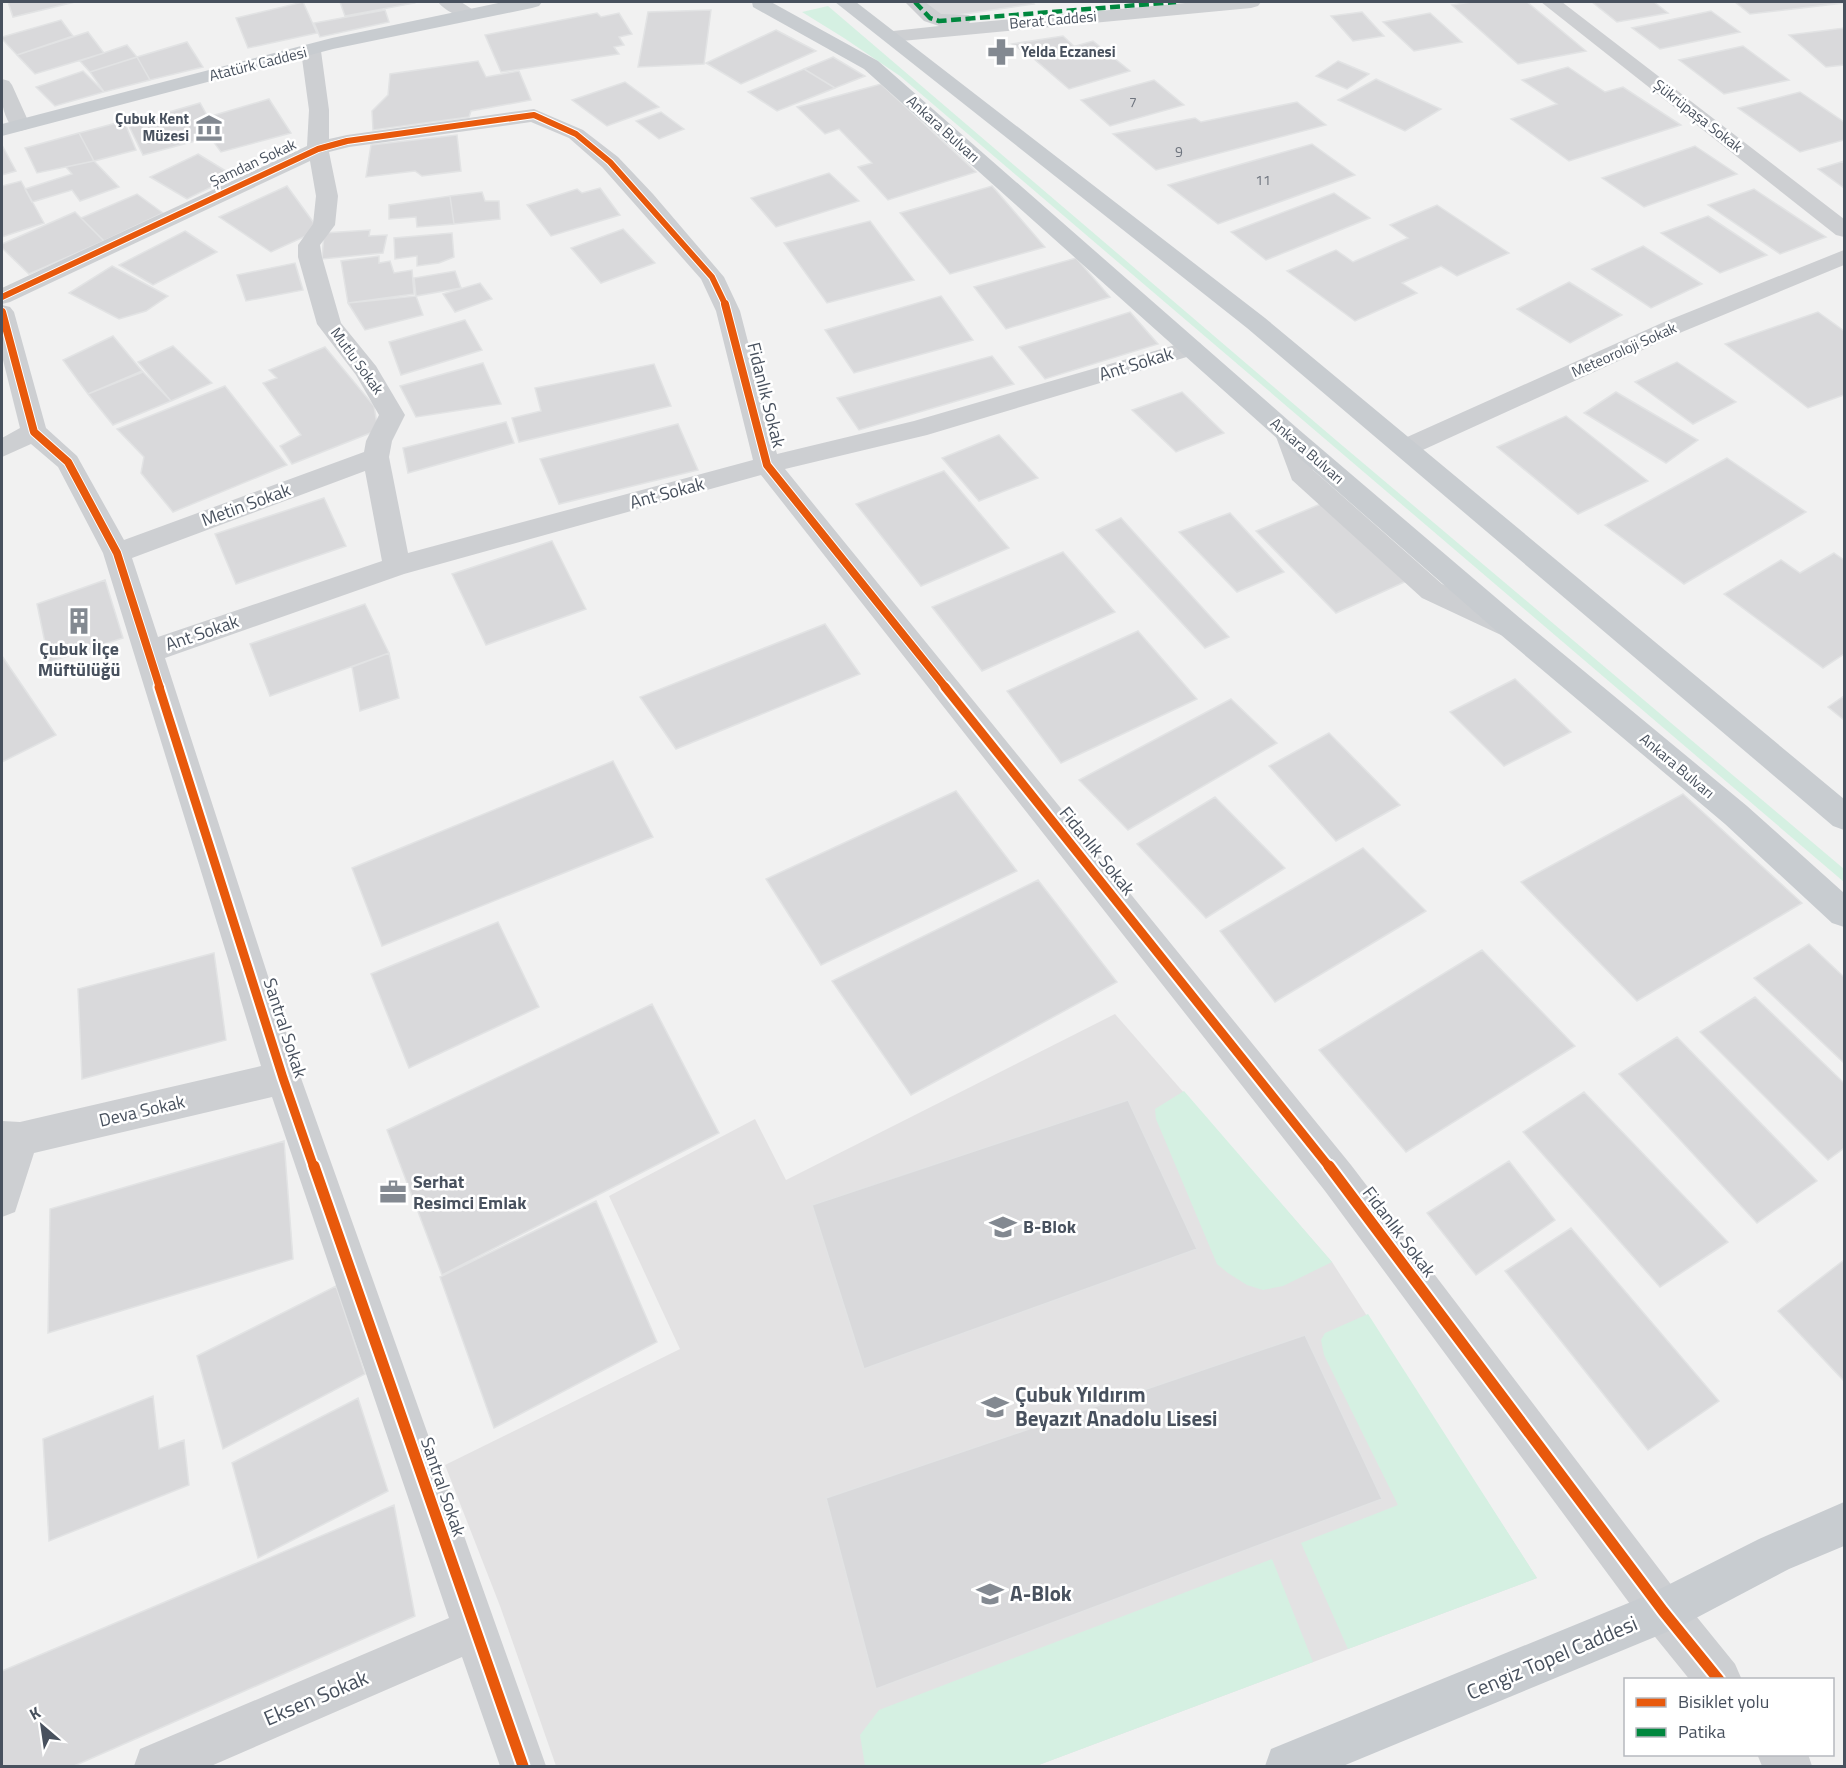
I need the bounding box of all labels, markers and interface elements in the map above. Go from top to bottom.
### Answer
street label: Berat Caddesi [1008,4,1098,35]
pharmacy icon: Yelda Eczanesi [986,37,1016,67]
street label: Atatürk Caddesi [207,40,309,87]
place label: Yelda Eczanesi [1021,40,1116,63]
street label: Şükrüpaşa Sokak [1649,73,1748,158]
street label: Ankara Bulvarı [902,89,985,168]
house number: 7 [1129,91,1137,112]
place label: Çubuk Kent Müzesi [115,107,190,147]
museum icon: Çubuk Kent Müzesi [194,113,224,143]
street label: Şamdan Sokak [206,132,300,193]
house number: 9 [1175,141,1183,162]
house number: 11 [1255,169,1271,190]
street label: Meteoroloji Sokak [1568,316,1680,383]
street label: Mutlu Sokak [325,322,390,399]
street label: Fidanlık Sokak [740,339,793,451]
street label: Ant Sokak [1096,339,1177,388]
street label: Ankara Bulvarı [1265,412,1349,489]
street label: Ant Sokak [627,470,707,515]
street label: Metin Sokak [197,476,295,533]
building icon: Çubuk İlçe Müftülüğü [64,606,94,636]
street label: Ant Sokak [161,607,243,658]
place label: Çubuk İlçe Müftülüğü [38,635,120,683]
street label: Ankara Bulvarı [1635,727,1720,804]
street label: Fidanlık Sokak [1053,800,1142,901]
street label: Santral Sokak [257,974,314,1082]
street label: Deva Sokak [96,1087,188,1134]
place label: Serhat Resimci Emlak [413,1168,527,1216]
office icon: Serhat Resimci Emlak [378,1177,408,1207]
street label: Fidanlık Sokak [1356,1181,1443,1283]
school or university icon: B-Blok [988,1212,1018,1242]
place label: B-Blok [1023,1213,1077,1240]
place label: Çubuk Yıldırım Beyazıt Anadolu Lisesi [1015,1378,1217,1434]
school or university icon: Çubuk Yıldırım Beyazıt Anadolu Lisesi [980,1392,1010,1422]
street label: Santral Sokak [414,1433,473,1541]
place label: A-Blok [1010,1577,1072,1609]
school or university icon: A-Blok [975,1579,1005,1609]
street label: Cengiz Topel Caddesi [1461,1607,1642,1708]
street label: Eksen Sokak [258,1661,373,1733]
legend [1624,1678,1834,1756]
text: Bisiklet yolu [1678,1688,1769,1715]
north arrow [12,1696,72,1756]
text: K [25,1700,45,1726]
text: Patika [1678,1718,1725,1745]

